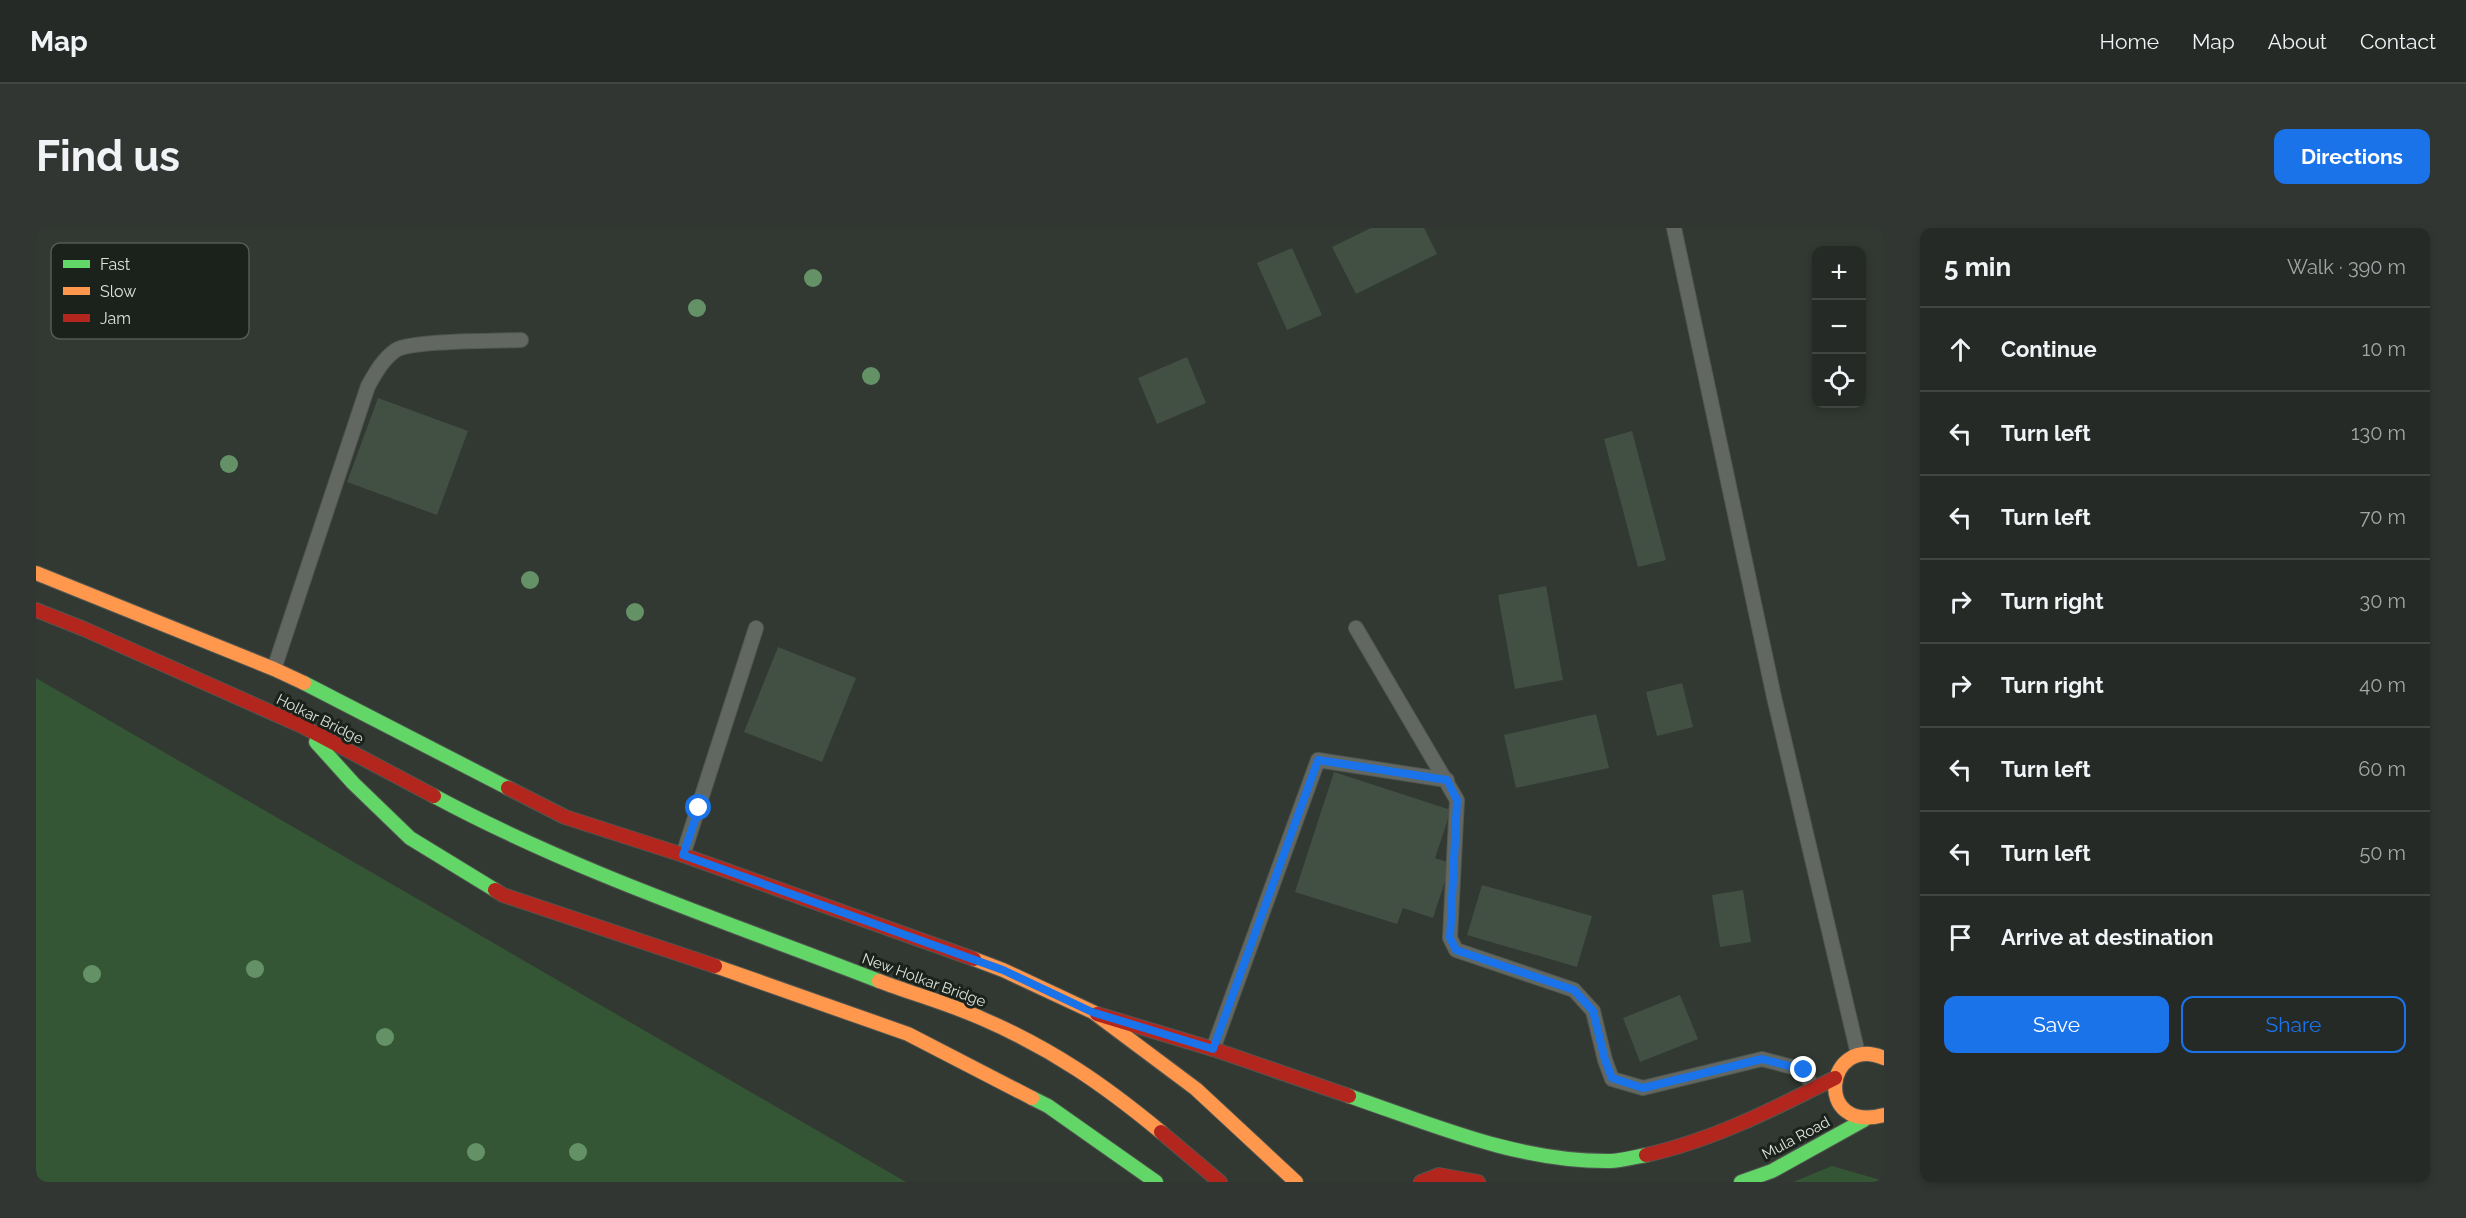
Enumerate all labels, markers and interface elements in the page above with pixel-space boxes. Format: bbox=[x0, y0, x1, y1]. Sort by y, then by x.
text: Map bbox=[30, 25, 88, 58]
text: Home bbox=[2100, 29, 2159, 54]
text: Map bbox=[2192, 29, 2235, 54]
text: About bbox=[2268, 29, 2327, 54]
text: Contact bbox=[2360, 29, 2436, 54]
button: Directions bbox=[2274, 129, 2430, 184]
text: Find us bbox=[36, 132, 180, 181]
legend bbox=[51, 243, 249, 339]
map controls bbox=[1812, 246, 1866, 408]
button: + bbox=[1812, 246, 1866, 300]
text: 5 min bbox=[1944, 252, 2011, 282]
text: Fast bbox=[100, 255, 131, 274]
text: Walk · 390 m bbox=[2287, 255, 2406, 279]
text: Slow bbox=[100, 282, 136, 301]
button: − bbox=[1812, 300, 1866, 354]
text: Jam bbox=[100, 309, 131, 328]
icon: ahead bbox=[1944, 333, 1977, 366]
text: Continue bbox=[2001, 336, 2097, 362]
text: 10 m bbox=[2362, 337, 2406, 361]
button: locate bbox=[1812, 354, 1866, 408]
icon: left bbox=[1944, 417, 1977, 450]
text: Turn left bbox=[2001, 420, 2091, 446]
text: 130 m bbox=[2351, 421, 2406, 445]
icon: left bbox=[1944, 501, 1977, 534]
text: Turn left bbox=[2001, 504, 2091, 530]
text: 70 m bbox=[2360, 505, 2406, 529]
icon: right bbox=[1944, 585, 1977, 618]
text: Turn right bbox=[2001, 588, 2104, 614]
text: 30 m bbox=[2360, 589, 2406, 613]
icon: right bbox=[1944, 669, 1977, 702]
text: Turn right bbox=[2001, 672, 2104, 698]
text: 40 m bbox=[2359, 673, 2406, 697]
street label: Holkar Bridge bbox=[273, 690, 367, 748]
icon: left bbox=[1944, 753, 1977, 786]
text: Turn left bbox=[2001, 756, 2091, 782]
text: 60 m bbox=[2358, 757, 2406, 781]
route start bbox=[685, 794, 711, 820]
icon: left bbox=[1944, 837, 1977, 870]
text: Turn left bbox=[2001, 840, 2091, 866]
text: 50 m bbox=[2359, 841, 2406, 865]
icon: arrive bbox=[1944, 921, 1977, 954]
text: Arrive at destination bbox=[2001, 924, 2214, 950]
street label: New Holkar Bridge bbox=[860, 949, 989, 1011]
button: Save bbox=[1944, 996, 2169, 1053]
button: Share bbox=[2181, 996, 2406, 1053]
route end bbox=[1790, 1056, 1816, 1082]
street label: Mula Road bbox=[1759, 1113, 1833, 1163]

